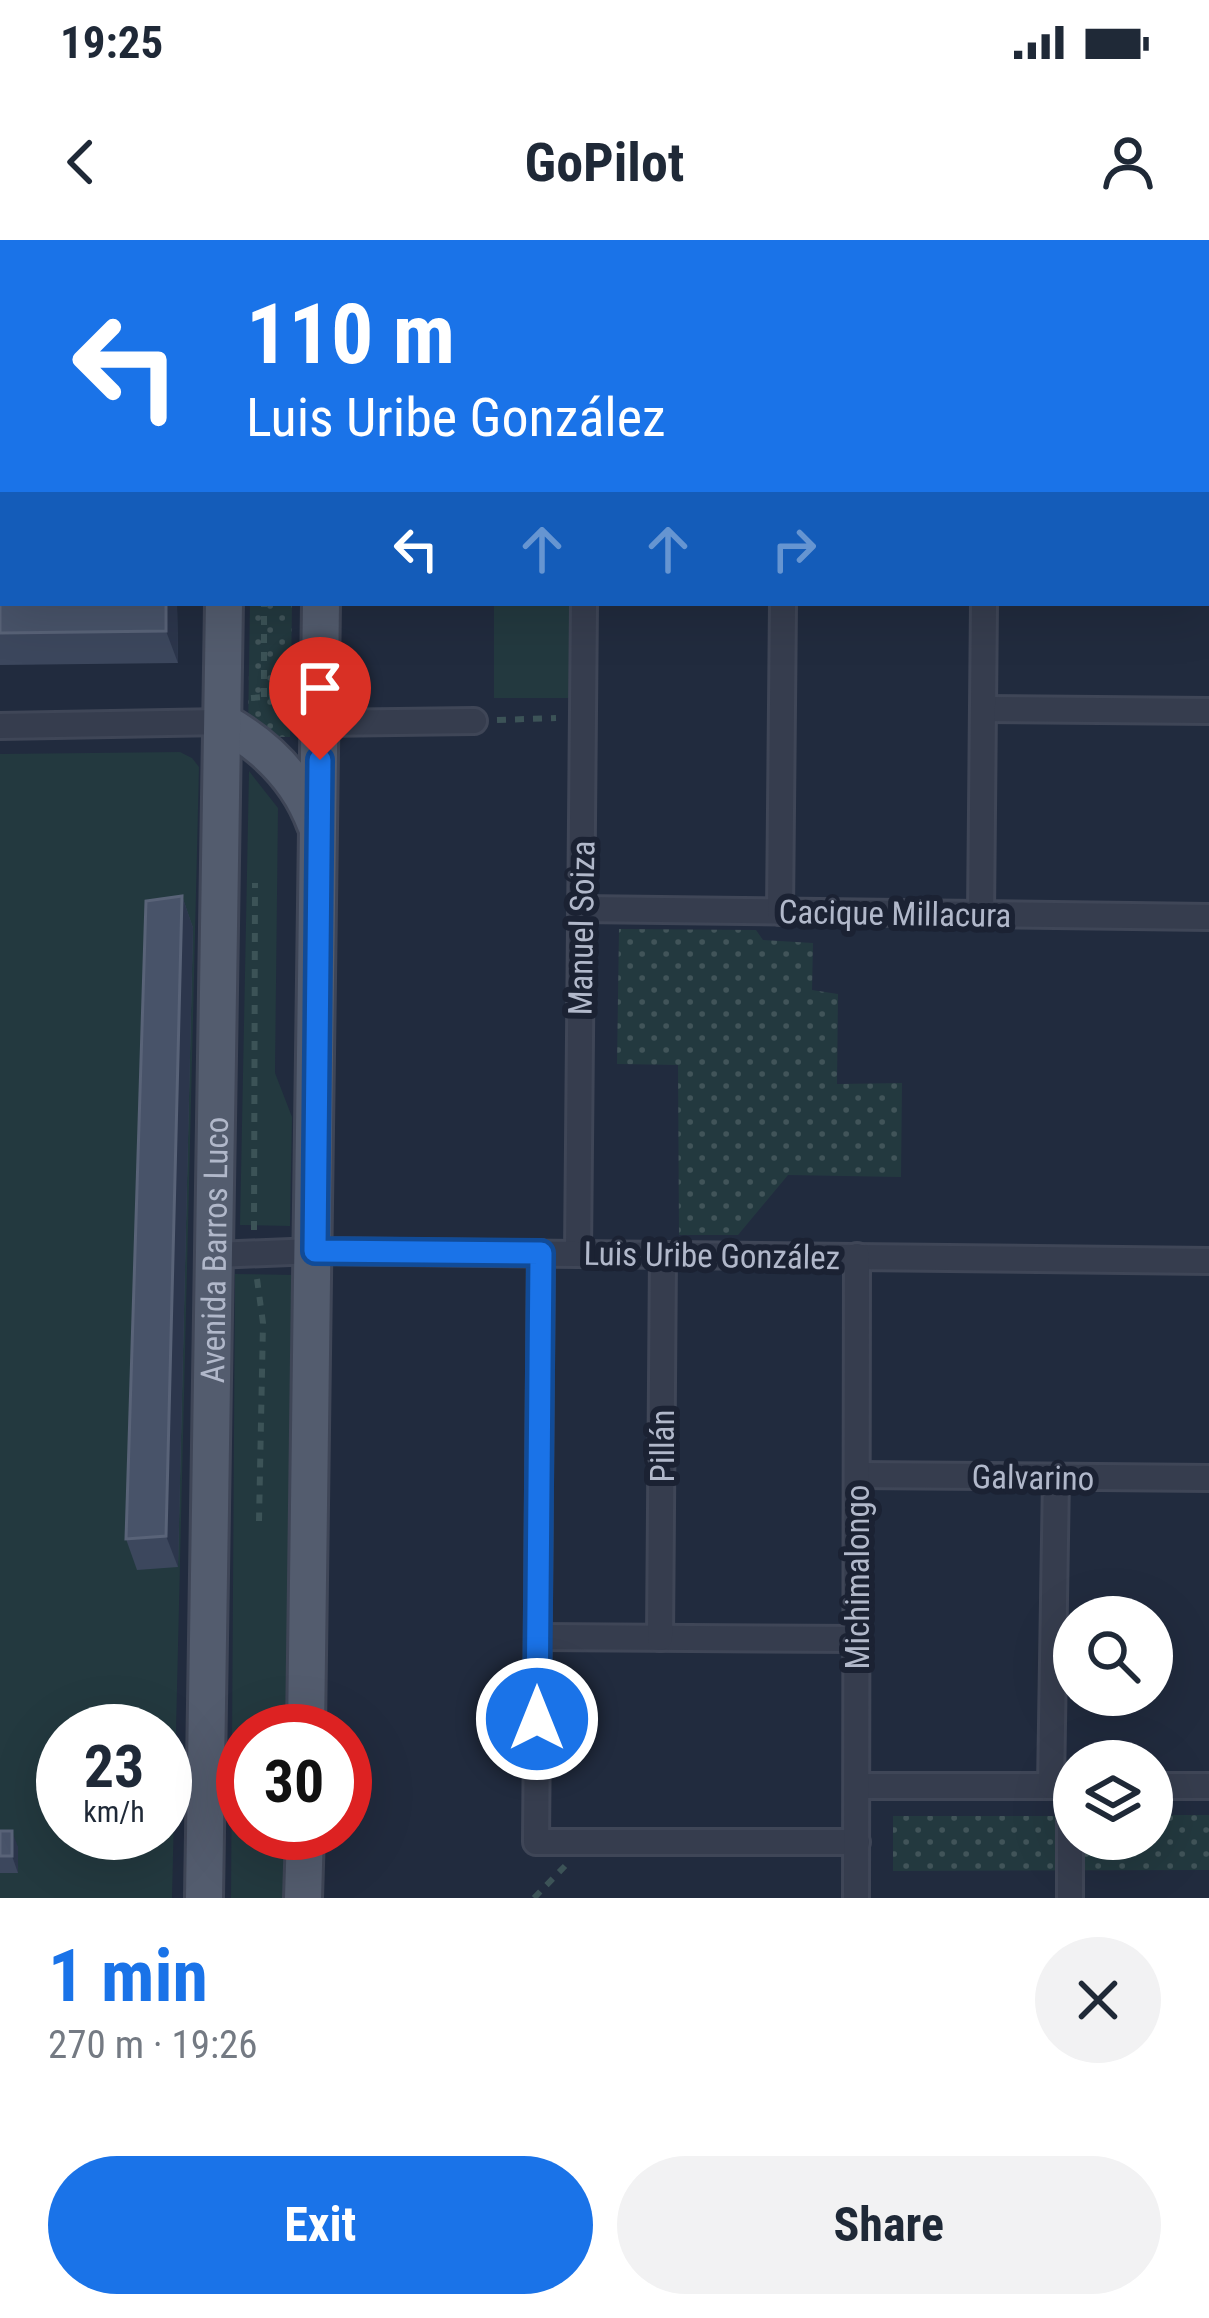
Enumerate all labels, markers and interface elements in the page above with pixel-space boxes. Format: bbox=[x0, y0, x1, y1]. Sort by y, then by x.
text: 19:25 bbox=[60, 16, 163, 69]
icon: back bbox=[48, 129, 114, 195]
icon: person bbox=[1095, 129, 1161, 195]
text: GoPilot bbox=[525, 131, 684, 194]
text: 110 m bbox=[246, 285, 455, 384]
icon: left bbox=[48, 288, 204, 444]
text: Luis Uribe González bbox=[246, 386, 666, 449]
icon: left bbox=[383, 516, 449, 582]
icon: ahead bbox=[509, 516, 575, 582]
icon: ahead bbox=[635, 516, 701, 582]
icon: right bbox=[761, 516, 827, 582]
pin bbox=[269, 637, 371, 760]
icon: arrive bbox=[287, 655, 353, 721]
street label: Manuel Soiza bbox=[560, 840, 603, 1016]
street label: Cacique Millacura bbox=[778, 892, 1012, 935]
street label: Avenida Barros Luco bbox=[193, 1117, 236, 1384]
street label: Luis Uribe González bbox=[583, 1234, 841, 1277]
street label: Pillán bbox=[643, 1410, 682, 1482]
street label: Galvarino bbox=[971, 1457, 1095, 1498]
street label: Michimalongo bbox=[838, 1485, 877, 1669]
map controls bbox=[1053, 1596, 1173, 1860]
button: search bbox=[1053, 1596, 1173, 1716]
position arrow bbox=[474, 1656, 600, 1782]
speed limit sign: 30 bbox=[216, 1704, 372, 1860]
text: 23 bbox=[84, 1731, 144, 1802]
button: layers bbox=[1053, 1740, 1173, 1860]
text: km/h bbox=[83, 1794, 145, 1829]
text: 1 min bbox=[48, 1934, 208, 2019]
button: close bbox=[1035, 1937, 1161, 2063]
text: 270 m · 19:26 bbox=[48, 2022, 258, 2068]
button: Exit bbox=[48, 2156, 593, 2294]
button: Share bbox=[617, 2156, 1161, 2294]

